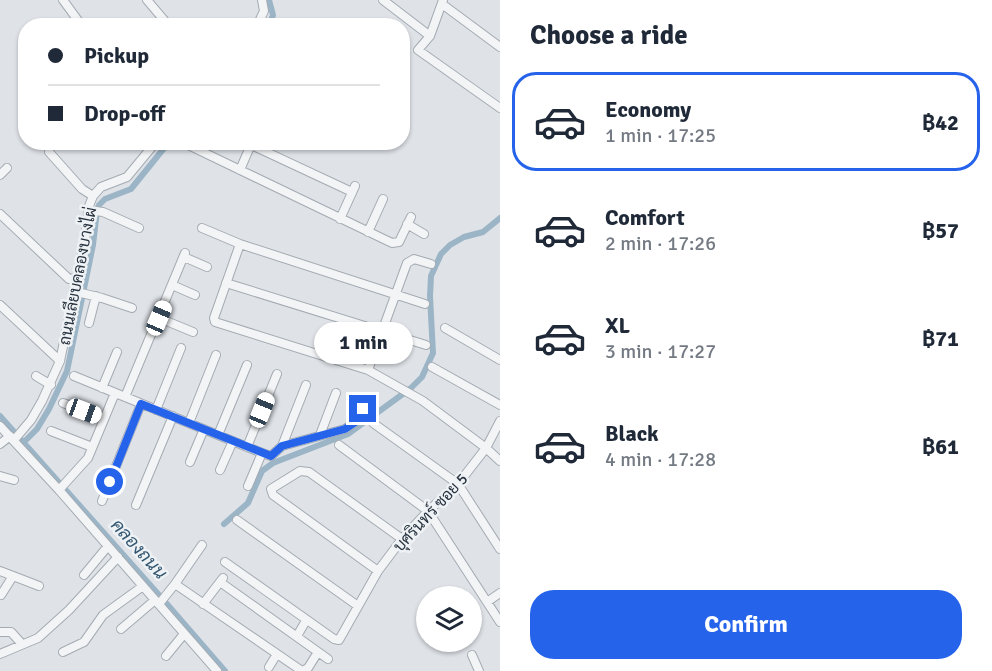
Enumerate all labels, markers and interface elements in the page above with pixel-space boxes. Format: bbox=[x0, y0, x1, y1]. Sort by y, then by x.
text: Choose a ride bbox=[530, 19, 688, 52]
text: Pickup bbox=[84, 42, 149, 69]
icon: car bbox=[533, 95, 587, 149]
text: Economy bbox=[605, 96, 691, 123]
text: Drop-off bbox=[84, 100, 165, 127]
text: ฿42 bbox=[922, 109, 959, 136]
text: 1 min · 17:25 bbox=[605, 123, 716, 148]
icon: car bbox=[533, 203, 587, 257]
text: Comfort bbox=[605, 204, 685, 231]
street label: ถนนเลียบคลองบางไผ่ bbox=[53, 205, 101, 347]
text: ฿57 bbox=[922, 217, 959, 244]
text: 2 min · 17:26 bbox=[605, 231, 716, 256]
car bbox=[144, 298, 174, 338]
icon: car bbox=[533, 311, 587, 365]
text: XL bbox=[605, 312, 630, 339]
callout: 1 min bbox=[314, 322, 412, 364]
text: ฿71 bbox=[922, 325, 959, 352]
text: 1 min bbox=[339, 330, 388, 355]
text: 3 min · 17:27 bbox=[605, 339, 716, 364]
car bbox=[247, 390, 277, 430]
route end bbox=[349, 395, 376, 422]
car bbox=[64, 396, 104, 426]
icon: car bbox=[533, 419, 587, 473]
text: Black bbox=[605, 420, 659, 447]
text: ฿61 bbox=[922, 433, 959, 460]
text: 4 min · 17:28 bbox=[605, 447, 716, 472]
street label: บุศรินทร์ ซอย 5 bbox=[387, 467, 473, 557]
route start bbox=[96, 468, 123, 495]
water label: คลองถนน bbox=[106, 514, 172, 584]
map controls bbox=[416, 586, 482, 652]
button: layers bbox=[416, 586, 482, 652]
button: Confirm bbox=[530, 590, 962, 659]

